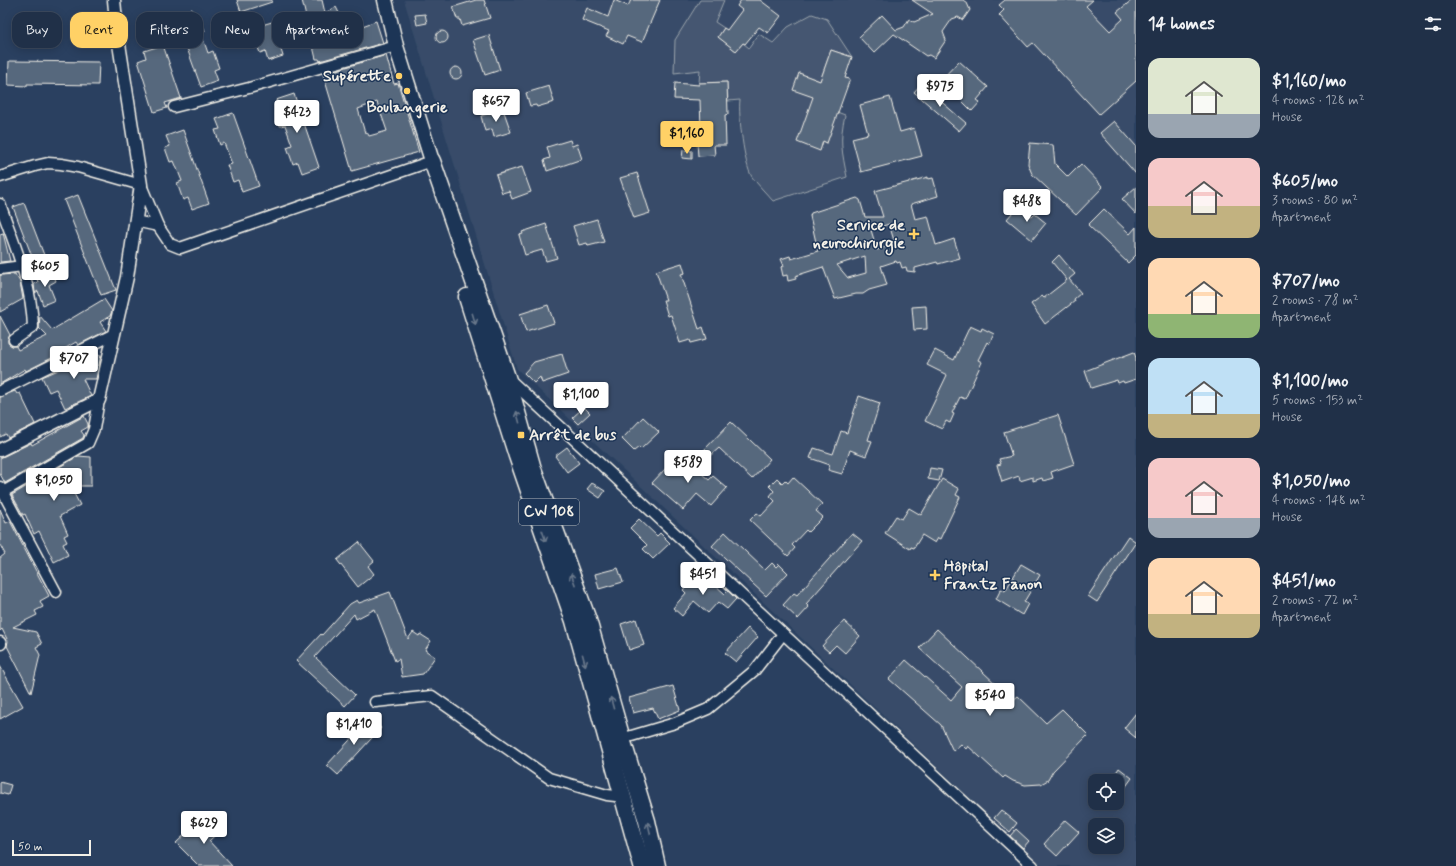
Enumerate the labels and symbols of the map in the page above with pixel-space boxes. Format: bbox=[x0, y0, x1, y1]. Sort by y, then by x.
place label: Supérette bbox=[323, 66, 391, 87]
marker: Supérette bbox=[394, 71, 404, 81]
pin: $975 bbox=[916, 74, 964, 108]
marker: Boulangerie bbox=[402, 86, 412, 96]
pin: $657 bbox=[472, 89, 520, 123]
place label: Boulangerie bbox=[366, 97, 448, 119]
pin: $423 bbox=[273, 100, 321, 134]
pin: $1,160 bbox=[654, 121, 720, 155]
pin: $488 bbox=[1003, 189, 1051, 223]
place label: Service de neurochirurgie bbox=[813, 215, 905, 256]
marker: Service de neurochirurgie bbox=[908, 228, 920, 240]
pin: $605 bbox=[21, 254, 69, 288]
one-way arrow bbox=[471, 313, 479, 325]
pin: $707 bbox=[50, 346, 98, 380]
pin: $1,100 bbox=[548, 382, 614, 416]
one-way arrow bbox=[514, 410, 521, 423]
place label: Arrêt de bus bbox=[529, 425, 617, 446]
marker: Arrêt de bus bbox=[516, 430, 526, 440]
pin: $589 bbox=[664, 450, 712, 484]
pin: $1,050 bbox=[21, 468, 87, 502]
road number: CW 108 bbox=[519, 499, 579, 525]
one-way arrow bbox=[541, 530, 549, 542]
place label: Hôpital Frantz Fanon bbox=[944, 556, 1042, 595]
pin: $451 bbox=[679, 562, 727, 596]
marker: Hôpital Frantz Fanon bbox=[929, 569, 941, 581]
one-way arrow bbox=[569, 574, 577, 586]
one-way arrow bbox=[581, 653, 588, 666]
pin: $540 bbox=[966, 683, 1014, 717]
one-way arrow bbox=[608, 697, 615, 710]
pin: $1,410 bbox=[321, 712, 387, 746]
pin: $629 bbox=[180, 811, 228, 845]
one-way arrow bbox=[644, 822, 652, 835]
scale bar bbox=[12, 838, 91, 857]

